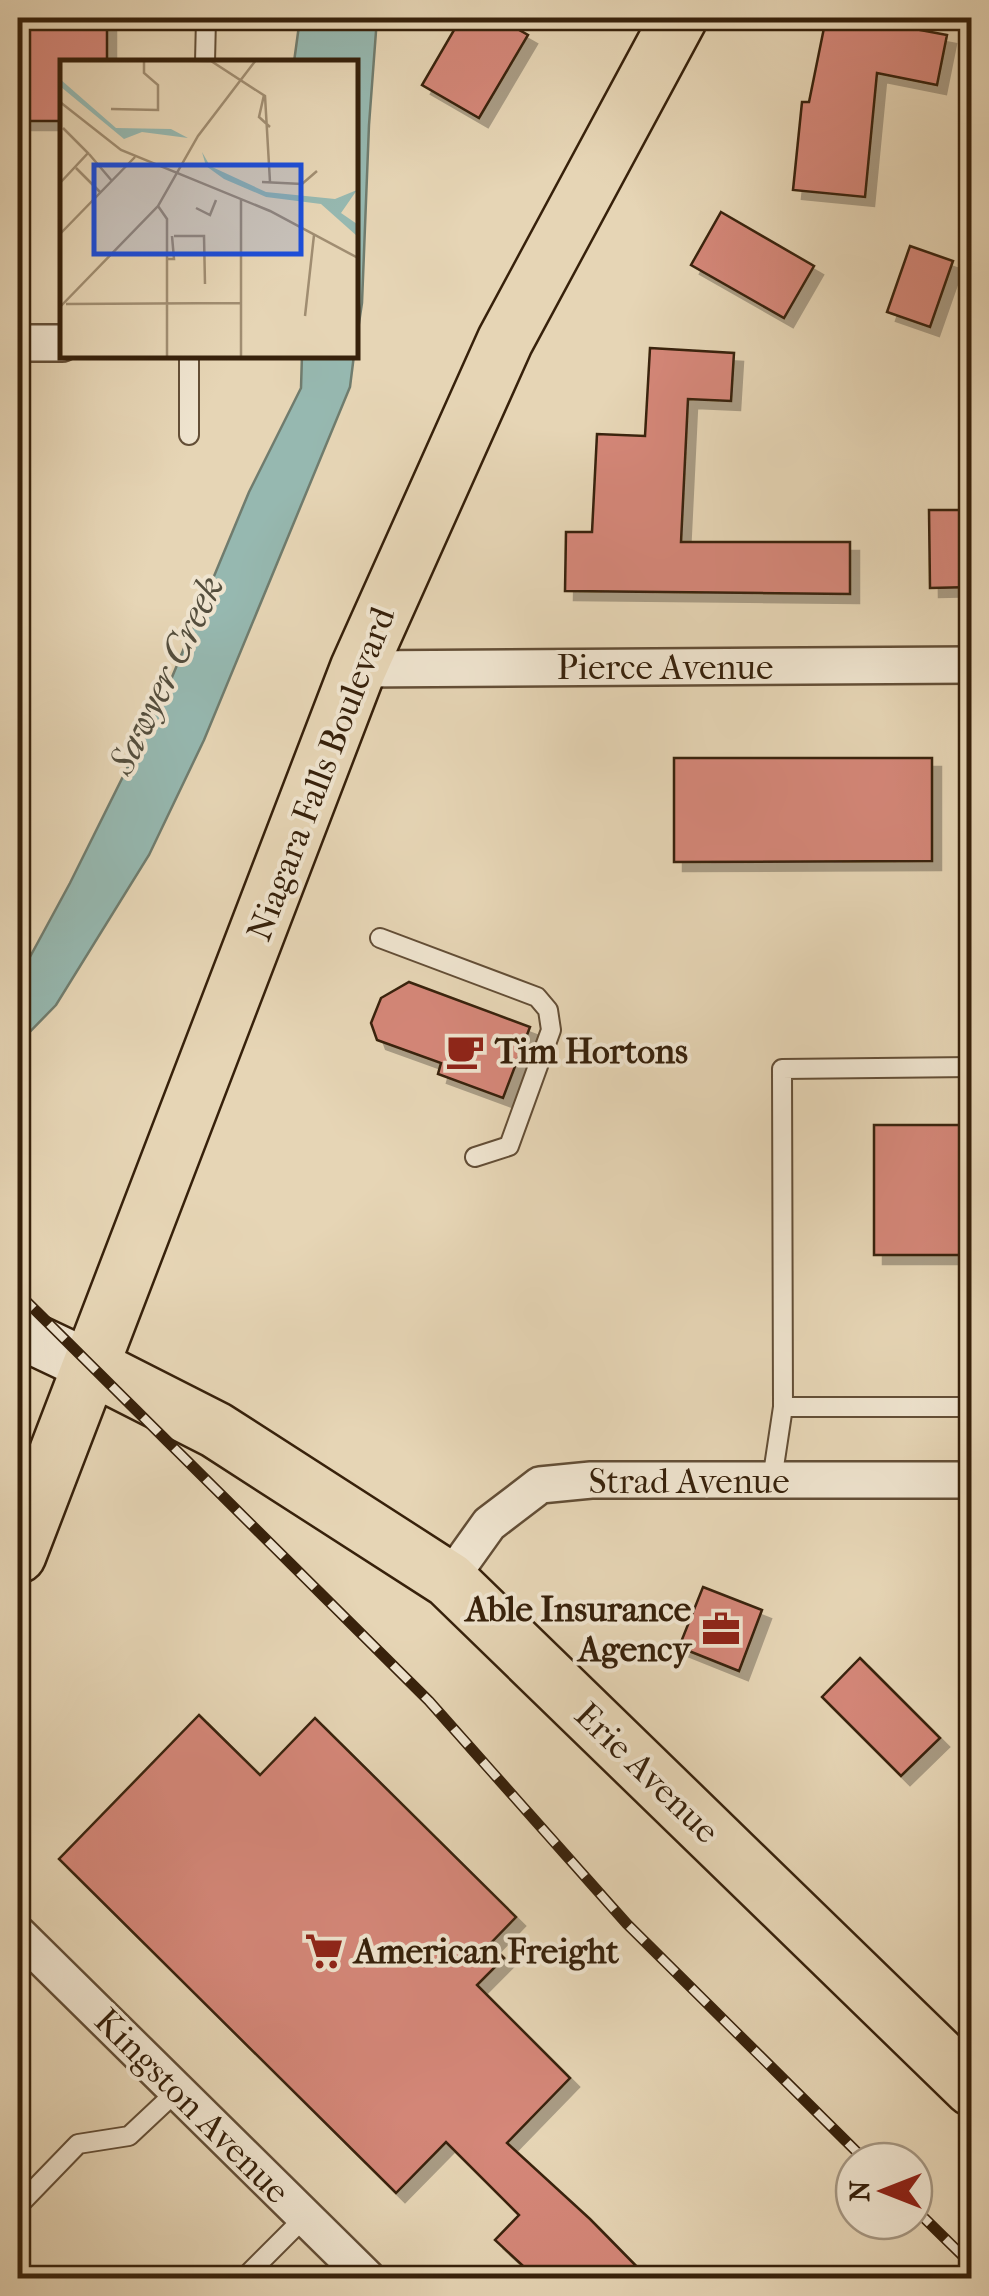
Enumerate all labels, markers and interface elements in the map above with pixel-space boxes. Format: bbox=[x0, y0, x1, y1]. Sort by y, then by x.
inset map bbox=[60, 60, 358, 358]
water label: Sawyer Creek bbox=[98, 568, 233, 783]
street label: Niagara Falls Boulevard bbox=[238, 601, 404, 947]
street label: Pierce Avenue bbox=[557, 647, 773, 688]
cafe icon: Tim Hortons bbox=[444, 1030, 486, 1072]
place label: Tim Hortons bbox=[494, 1031, 688, 1072]
street label: Strad Avenue bbox=[588, 1461, 790, 1502]
place label: Able Insurance Agency bbox=[463, 1589, 693, 1670]
office icon: Able Insurance Agency bbox=[700, 1608, 742, 1650]
street label: Erie Avenue bbox=[567, 1694, 727, 1852]
supermarket icon: American Freight bbox=[303, 1930, 345, 1972]
place label: American Freight bbox=[352, 1931, 619, 1972]
street label: Kingston Avenue bbox=[86, 2000, 298, 2212]
north arrow bbox=[834, 2141, 934, 2241]
text: N bbox=[843, 2180, 876, 2202]

